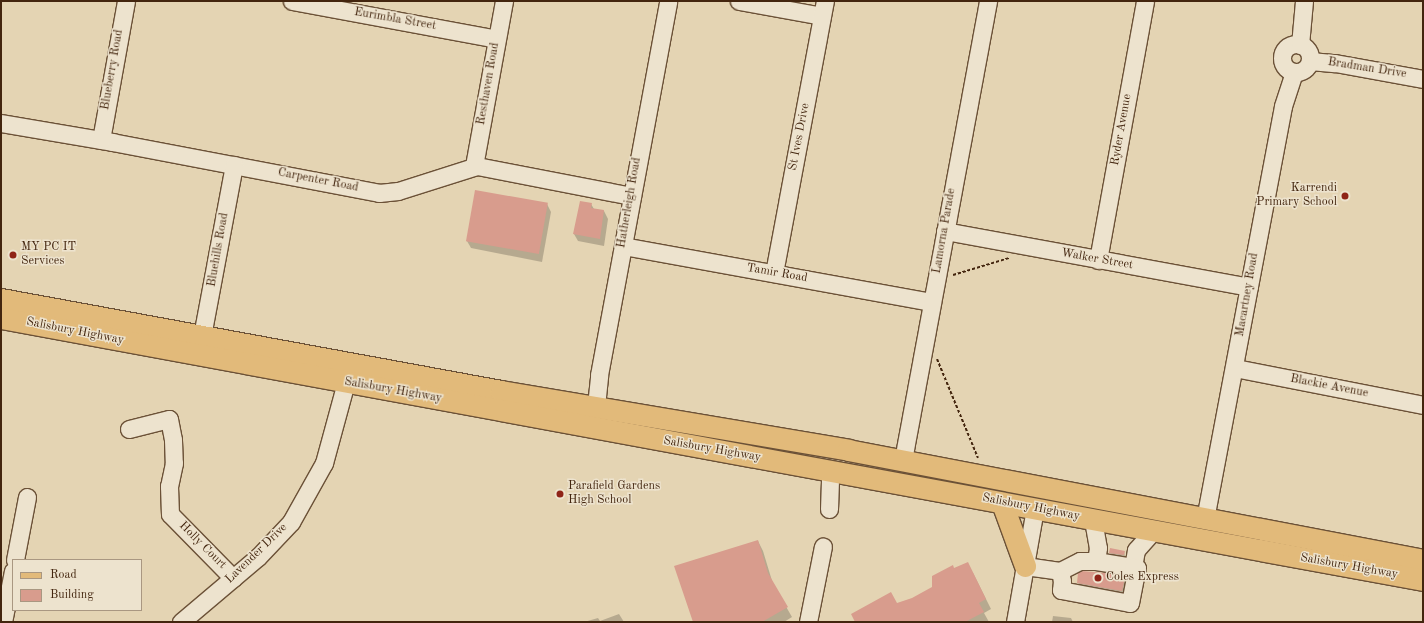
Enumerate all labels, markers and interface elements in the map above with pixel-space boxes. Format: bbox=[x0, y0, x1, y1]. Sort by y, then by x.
street label: Eurimbla Street bbox=[353, 6, 437, 34]
street label: Blueberry Road bbox=[99, 29, 127, 111]
street label: Resthaven Road bbox=[475, 42, 503, 126]
street label: Bradman Drive bbox=[1327, 56, 1407, 82]
street label: Ryder Avenue bbox=[1109, 93, 1135, 167]
street label: St Ives Drive bbox=[786, 102, 814, 172]
street label: Hatherleigh Road bbox=[615, 157, 645, 249]
street label: Carpenter Road bbox=[276, 166, 360, 196]
place label: Karrendi Primary School bbox=[1256, 182, 1337, 210]
street label: Lamorna Parade bbox=[930, 187, 960, 275]
marker: Karrendi Primary School bbox=[1340, 191, 1350, 201]
street label: Bluehills Road bbox=[205, 212, 233, 288]
place label: MY PC IT Services bbox=[21, 241, 76, 269]
street label: Walker Street bbox=[1060, 247, 1134, 273]
marker: MY PC IT Services bbox=[8, 250, 18, 260]
street label: Macartney Road bbox=[1234, 252, 1262, 338]
street label: Tamir Road bbox=[745, 262, 809, 286]
street label: Salisbury Highway bbox=[25, 315, 125, 349]
street label: Blackie Avenue bbox=[1289, 372, 1369, 402]
street label: Salisbury Highway bbox=[343, 375, 443, 407]
street label: Salisbury Highway bbox=[662, 434, 762, 466]
place label: Parafield Gardens High School bbox=[568, 480, 660, 508]
marker: Parafield Gardens High School bbox=[555, 489, 565, 499]
street label: Salisbury Highway bbox=[981, 491, 1081, 525]
street label: Holly Court bbox=[175, 519, 229, 573]
street label: Lavender Drive bbox=[223, 521, 291, 587]
street label: Salisbury Highway bbox=[1299, 551, 1399, 583]
legend bbox=[12, 559, 142, 611]
text: Road bbox=[50, 569, 77, 581]
place label: Coles Express bbox=[1106, 571, 1179, 585]
marker: Coles Express bbox=[1093, 573, 1103, 583]
text: Building bbox=[50, 589, 94, 601]

